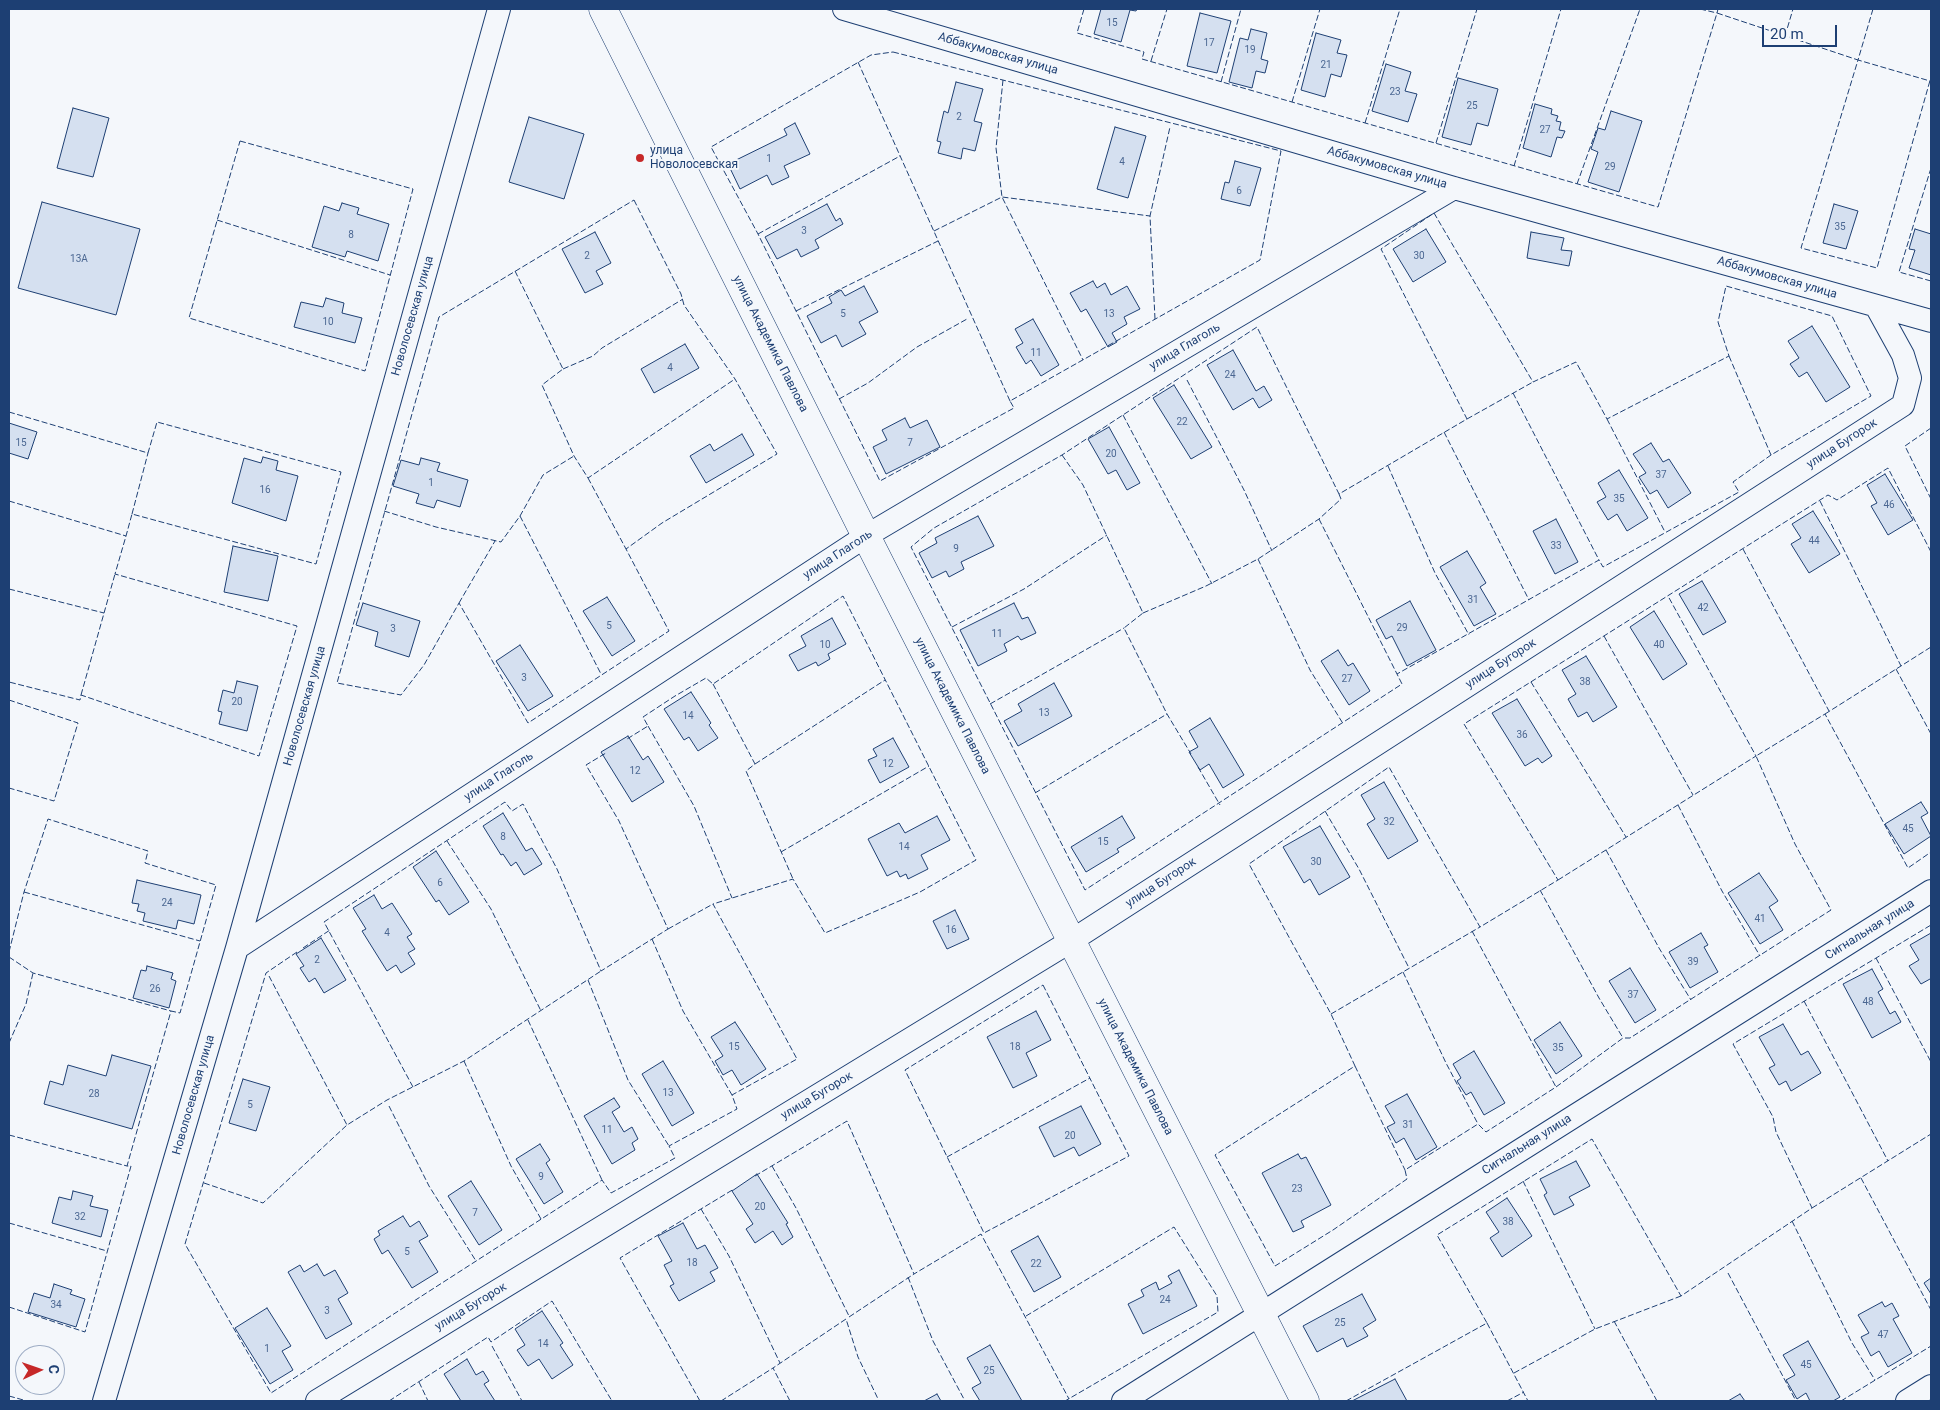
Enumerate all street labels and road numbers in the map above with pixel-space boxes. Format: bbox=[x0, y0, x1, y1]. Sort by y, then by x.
street label: Аббакумовская улица bbox=[936, 30, 1060, 78]
street label: Аббакумовская улица bbox=[1325, 144, 1449, 192]
street label: Новолосевская улица bbox=[389, 254, 437, 378]
street label: Аббакумовская улица bbox=[1715, 254, 1839, 302]
street label: улица Академика Павлова bbox=[729, 273, 811, 415]
street label: улица Глаголь bbox=[1147, 320, 1223, 374]
street label: улица Бугорок bbox=[1804, 416, 1880, 472]
street label: улица Глаголь bbox=[801, 527, 875, 583]
street label: улица Академика Павлова bbox=[911, 635, 993, 777]
street label: улица Бугорок bbox=[1463, 636, 1539, 692]
street label: Новолосевская улица bbox=[281, 644, 329, 768]
street label: улица Глаголь bbox=[462, 749, 536, 805]
street label: улица Бугорок bbox=[1123, 855, 1199, 911]
street label: Сигнальная улица bbox=[1823, 897, 1917, 963]
street label: улица Академика Павлова bbox=[1094, 996, 1176, 1138]
street label: Новолосевская улица bbox=[170, 1033, 218, 1157]
street label: улица Бугорок bbox=[779, 1069, 855, 1123]
street label: Сигнальная улица bbox=[1480, 1112, 1574, 1178]
street label: улица Бугорок bbox=[433, 1280, 509, 1334]

